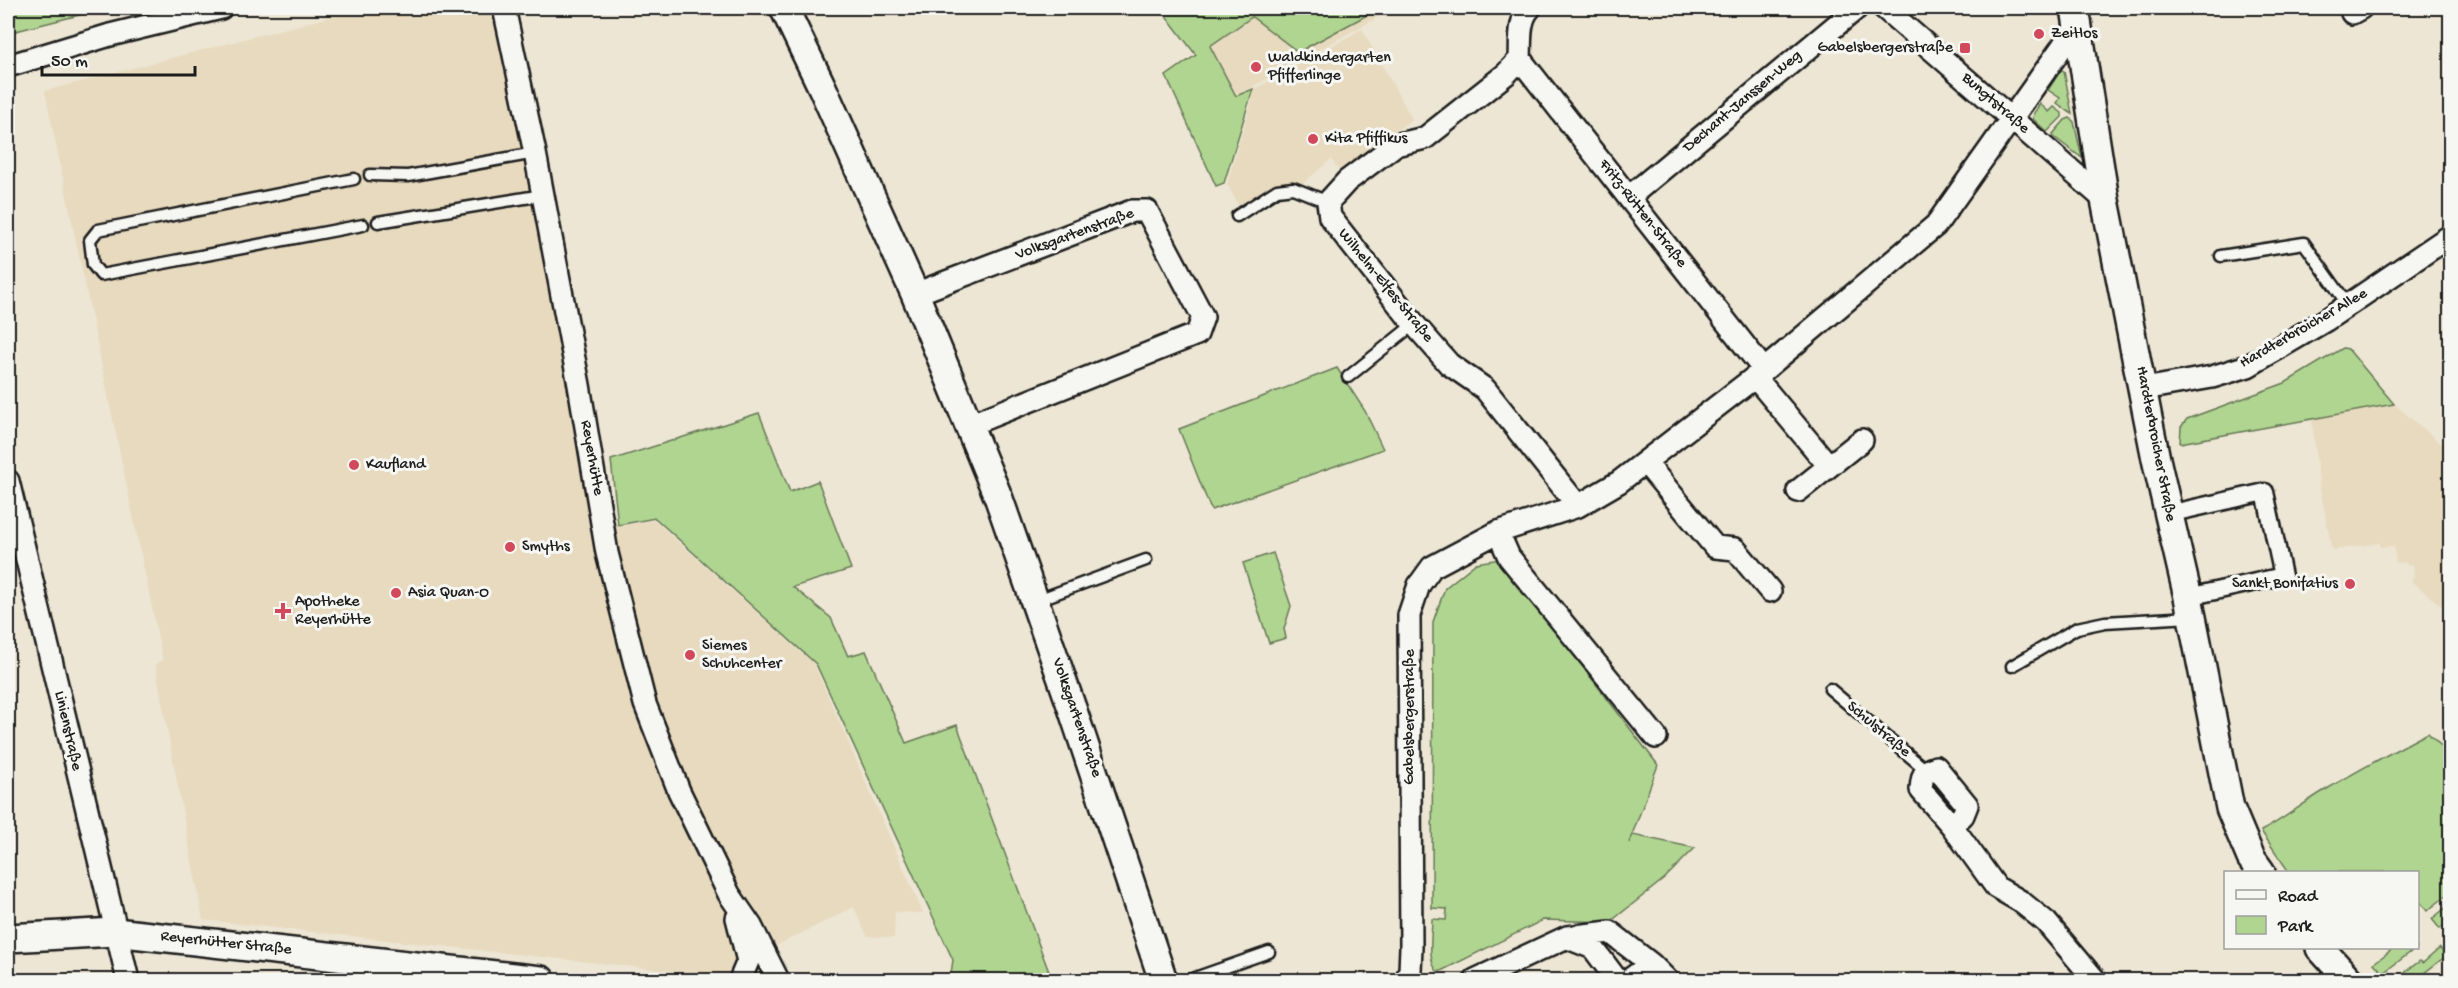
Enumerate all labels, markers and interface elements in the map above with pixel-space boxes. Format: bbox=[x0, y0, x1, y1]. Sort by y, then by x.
place label: Zeitlos bbox=[2051, 25, 2098, 44]
marker: Zeitlos bbox=[2032, 27, 2046, 41]
scale bar bbox=[42, 39, 195, 77]
place label: Gabelsbergerstraße bbox=[1818, 39, 1954, 58]
marker: Gabelsbergerstraße bbox=[1958, 41, 1972, 55]
street label: Dechant-Janssen-Weg bbox=[1679, 47, 1806, 158]
place label: Waldkindergarten Pfifferlinge bbox=[1267, 49, 1391, 86]
text: 50 m bbox=[51, 52, 88, 73]
marker: Waldkindergarten Pfifferlinge bbox=[1249, 60, 1263, 74]
street label: Bungtstraße bbox=[1956, 69, 2033, 139]
place label: Kita Pfiffikus bbox=[1325, 130, 1409, 149]
marker: Kita Pfiffikus bbox=[1306, 132, 1320, 146]
street label: Fritz-Rütten-Straße bbox=[1593, 155, 1691, 273]
street label: Volksgartenstraße bbox=[1012, 204, 1138, 266]
street label: Wilhelm-Elfes-Straße bbox=[1333, 225, 1437, 347]
street label: Hardterbroicher Allee bbox=[2237, 284, 2372, 373]
street label: Hardterbroicher Straße bbox=[2131, 365, 2180, 524]
street label: Reyerhütte bbox=[575, 419, 607, 498]
place label: Kaufland bbox=[366, 456, 427, 475]
marker: Kaufland bbox=[347, 458, 361, 472]
place label: Smyths bbox=[522, 538, 571, 557]
marker: Smyths bbox=[503, 540, 517, 554]
place label: Sankt Bonifatius bbox=[2232, 575, 2339, 594]
marker: Sankt Bonifatius bbox=[2343, 577, 2357, 591]
place label: Asia Quan-O bbox=[408, 584, 489, 603]
marker: Asia Quan-O bbox=[389, 586, 403, 600]
place label: Apotheke Reyerhütte bbox=[295, 593, 372, 630]
marker: Apotheke Reyerhütte bbox=[276, 604, 290, 618]
place label: Siemes Schuhcenter bbox=[702, 637, 783, 674]
marker: Siemes Schuhcenter bbox=[683, 648, 697, 662]
street label: Gabelsbergerstraße bbox=[1401, 649, 1420, 785]
street label: Volksgartenstraße bbox=[1046, 655, 1106, 781]
street label: Linienstraße bbox=[49, 689, 86, 773]
street label: Schulstraße bbox=[1842, 698, 1914, 763]
legend bbox=[2224, 871, 2419, 949]
text: Road bbox=[2278, 887, 2319, 908]
text: Park bbox=[2277, 917, 2314, 938]
street label: Reyerhütter Straße bbox=[159, 928, 293, 960]

